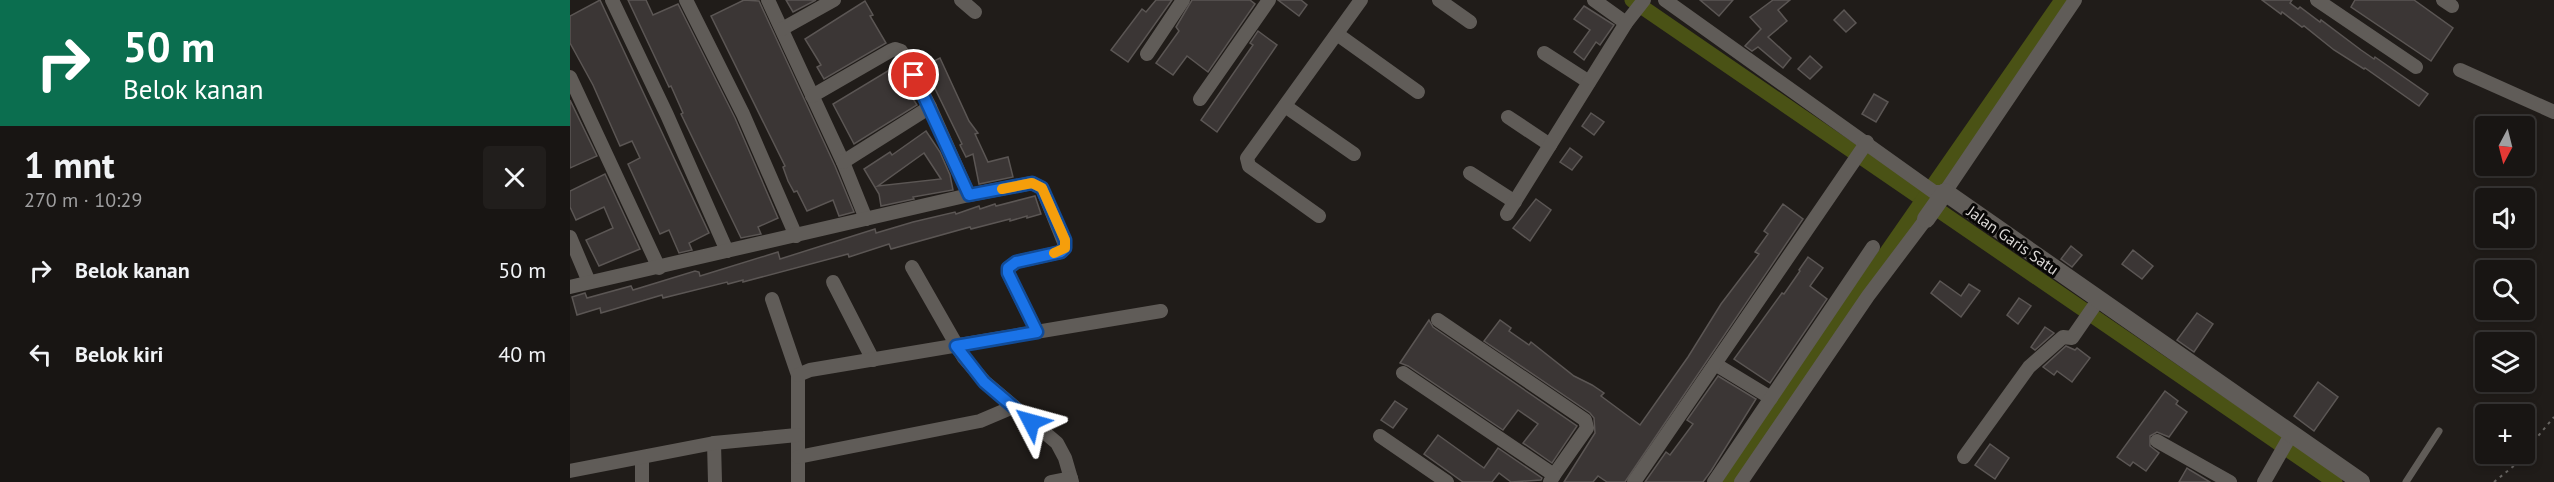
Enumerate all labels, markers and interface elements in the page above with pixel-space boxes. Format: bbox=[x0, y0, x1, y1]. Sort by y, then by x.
text: 50 m bbox=[123, 19, 215, 74]
icon: right bbox=[24, 24, 102, 102]
pin bbox=[888, 49, 939, 100]
icon: arrive bbox=[897, 58, 930, 91]
text: Belok kanan bbox=[123, 72, 263, 106]
north arrow bbox=[2475, 116, 2535, 176]
map controls bbox=[2475, 116, 2535, 464]
text: 1 mnt bbox=[24, 141, 115, 188]
button: close bbox=[483, 146, 546, 209]
text: 270 m · 10:29 bbox=[24, 187, 142, 213]
button: sound bbox=[2475, 188, 2535, 248]
street label: Jalan Garis Satu bbox=[1963, 200, 2063, 279]
icon: right bbox=[24, 254, 57, 287]
text: Belok kanan bbox=[75, 256, 190, 284]
text: 50 m bbox=[498, 256, 546, 284]
button: search bbox=[2475, 260, 2535, 320]
button: layers bbox=[2475, 332, 2535, 392]
icon: left bbox=[24, 338, 57, 371]
text: Belok kiri bbox=[75, 340, 164, 368]
text: 40 m bbox=[498, 340, 546, 368]
position arrow bbox=[999, 390, 1063, 454]
button: + bbox=[2475, 404, 2535, 464]

